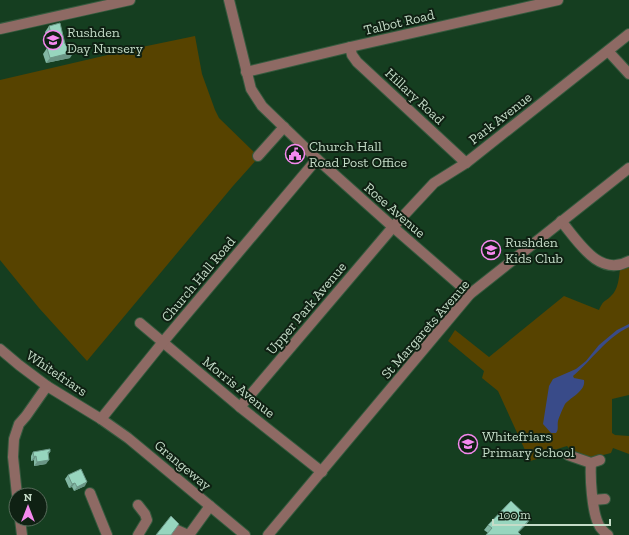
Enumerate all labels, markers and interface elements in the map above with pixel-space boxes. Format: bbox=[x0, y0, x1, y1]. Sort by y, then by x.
street label: Talbot Road bbox=[362, 6, 436, 39]
place label: Rushden Day Nursery bbox=[67, 24, 144, 57]
school or university icon: Rushden Day Nursery bbox=[42, 29, 64, 51]
street label: Hillary Road bbox=[382, 65, 448, 128]
street label: Park Avenue bbox=[466, 88, 535, 148]
place label: Church Hall Road Post Office bbox=[309, 138, 407, 171]
public building icon: Church Hall Road Post Office bbox=[284, 143, 306, 165]
street label: Rose Avenue bbox=[361, 179, 429, 242]
street label: Church Hall Road bbox=[158, 233, 239, 325]
place label: Rushden Kids Club bbox=[505, 234, 563, 267]
school or university icon: Rushden Kids Club bbox=[480, 239, 502, 261]
street label: Upper Park Avenue bbox=[263, 258, 350, 358]
street label: St Margarets Avenue bbox=[378, 276, 473, 382]
street label: Whitefriars bbox=[23, 347, 90, 400]
street label: Morris Avenue bbox=[199, 353, 279, 422]
place label: Whitefriars Primary School bbox=[482, 428, 575, 461]
school or university icon: Whitefriars Primary School bbox=[457, 433, 479, 455]
street label: Grangeway bbox=[151, 437, 215, 495]
north arrow bbox=[8, 487, 48, 527]
text: N bbox=[24, 491, 33, 504]
scale bar bbox=[493, 501, 610, 527]
text: 100 m bbox=[499, 508, 531, 522]

